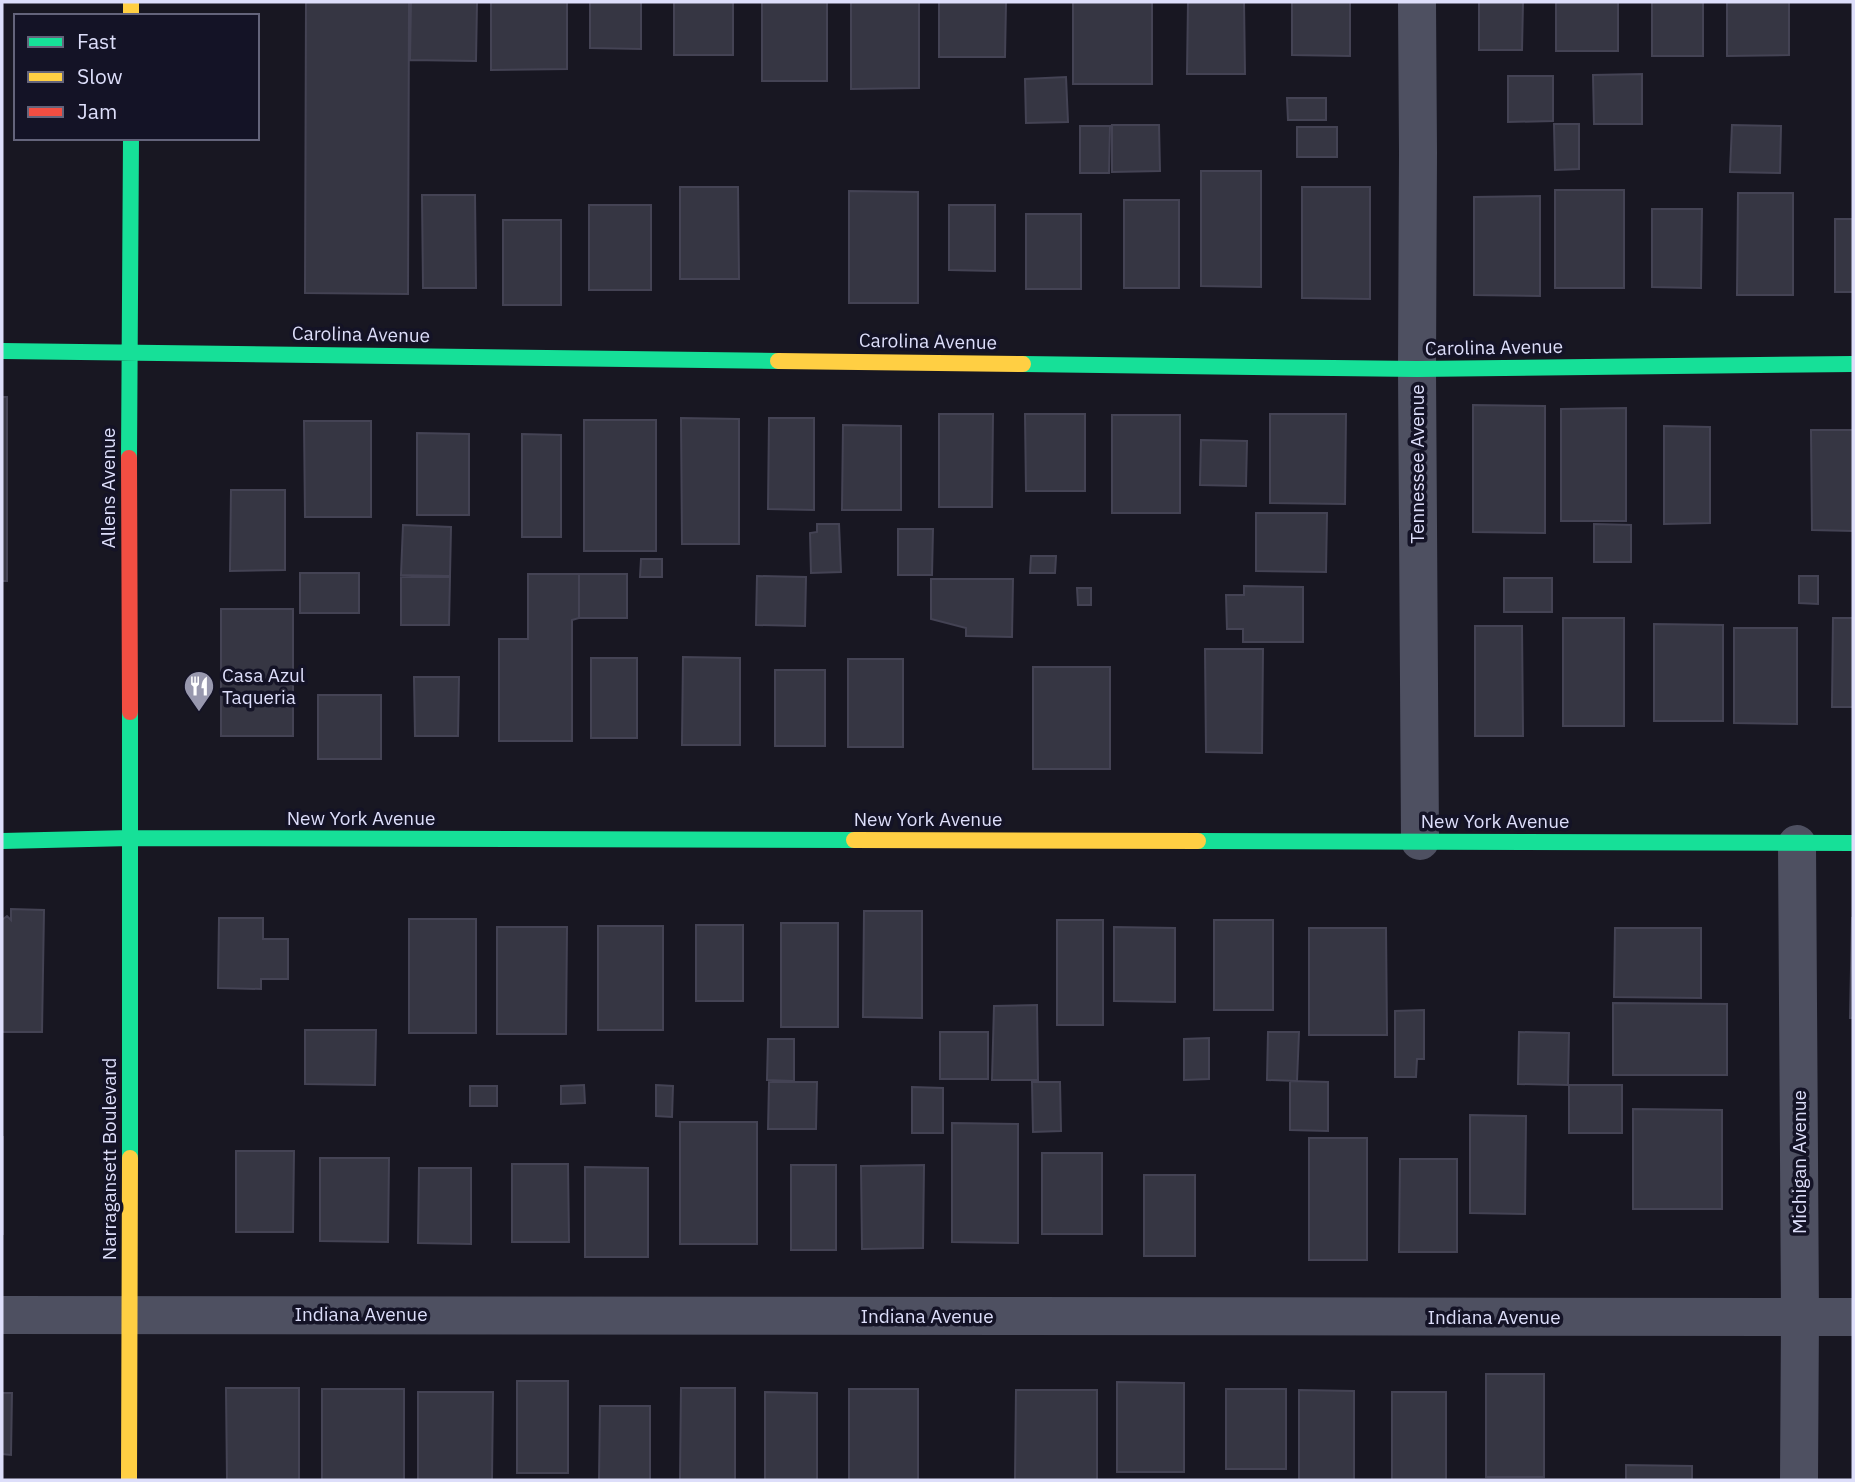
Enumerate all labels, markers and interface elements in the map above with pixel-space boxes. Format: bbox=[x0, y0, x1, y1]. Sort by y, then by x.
legend bbox=[14, 14, 259, 140]
text: Fast bbox=[77, 27, 117, 55]
text: Slow bbox=[77, 62, 123, 90]
text: Jam bbox=[77, 97, 117, 125]
street label: Carolina Avenue bbox=[292, 321, 430, 347]
street label: Carolina Avenue bbox=[859, 328, 997, 354]
street label: Carolina Avenue bbox=[1425, 334, 1563, 360]
street label: Tennessee Avenue bbox=[1405, 384, 1429, 544]
street label: Allens Avenue bbox=[96, 428, 120, 548]
place label: Casa Azul Taqueria bbox=[222, 663, 305, 709]
restaurant icon: Casa Azul Taqueria bbox=[182, 669, 216, 713]
street label: New York Avenue bbox=[287, 806, 435, 830]
street label: New York Avenue bbox=[854, 807, 1002, 831]
street label: New York Avenue bbox=[1421, 809, 1569, 833]
street label: Narragansett Boulevard bbox=[97, 1058, 121, 1260]
street label: Michigan Avenue bbox=[1787, 1090, 1811, 1234]
street label: Indiana Avenue bbox=[294, 1302, 428, 1326]
street label: Indiana Avenue bbox=[860, 1304, 994, 1328]
street label: Indiana Avenue bbox=[1427, 1305, 1561, 1329]

